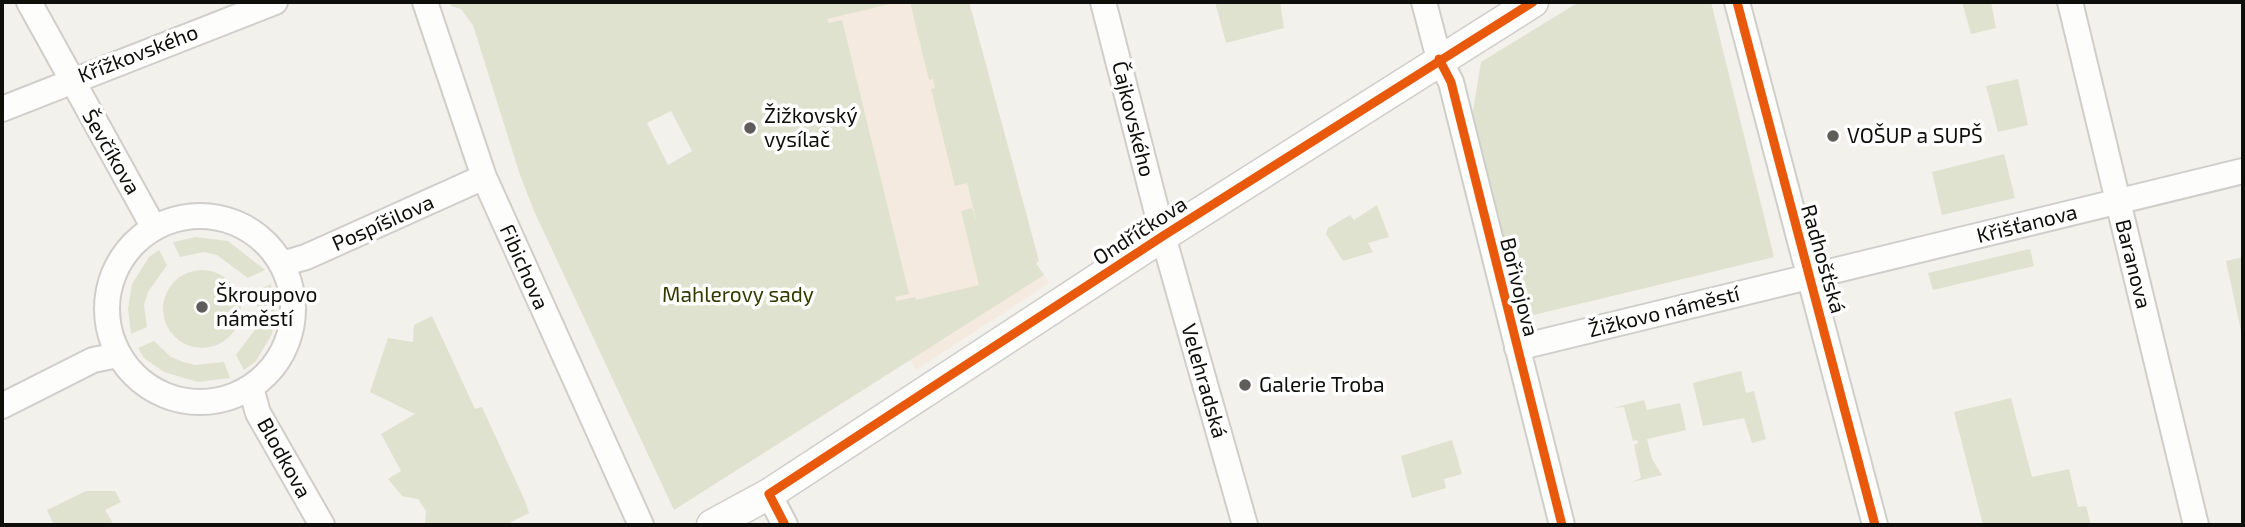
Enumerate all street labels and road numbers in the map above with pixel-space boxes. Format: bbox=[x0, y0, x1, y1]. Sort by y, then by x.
street label: Křížkovského bbox=[74, 20, 202, 88]
street label: Čajkovského bbox=[1106, 58, 1160, 180]
street label: Ševčíkova bbox=[77, 105, 145, 199]
street label: Pospíšilova bbox=[328, 189, 438, 257]
street label: Ondříčkova bbox=[1088, 191, 1192, 271]
street label: Křišťanova bbox=[1974, 199, 2080, 249]
street label: Radhošťská bbox=[1795, 202, 1851, 316]
street label: Baranova bbox=[2110, 217, 2156, 311]
street label: Fibichova bbox=[494, 221, 554, 313]
street label: Bořivojova bbox=[1495, 235, 1543, 339]
street label: Žižkovo náměstí bbox=[1586, 281, 1742, 343]
street label: Velehradská bbox=[1176, 321, 1232, 441]
street label: Blodkova bbox=[252, 413, 316, 503]

